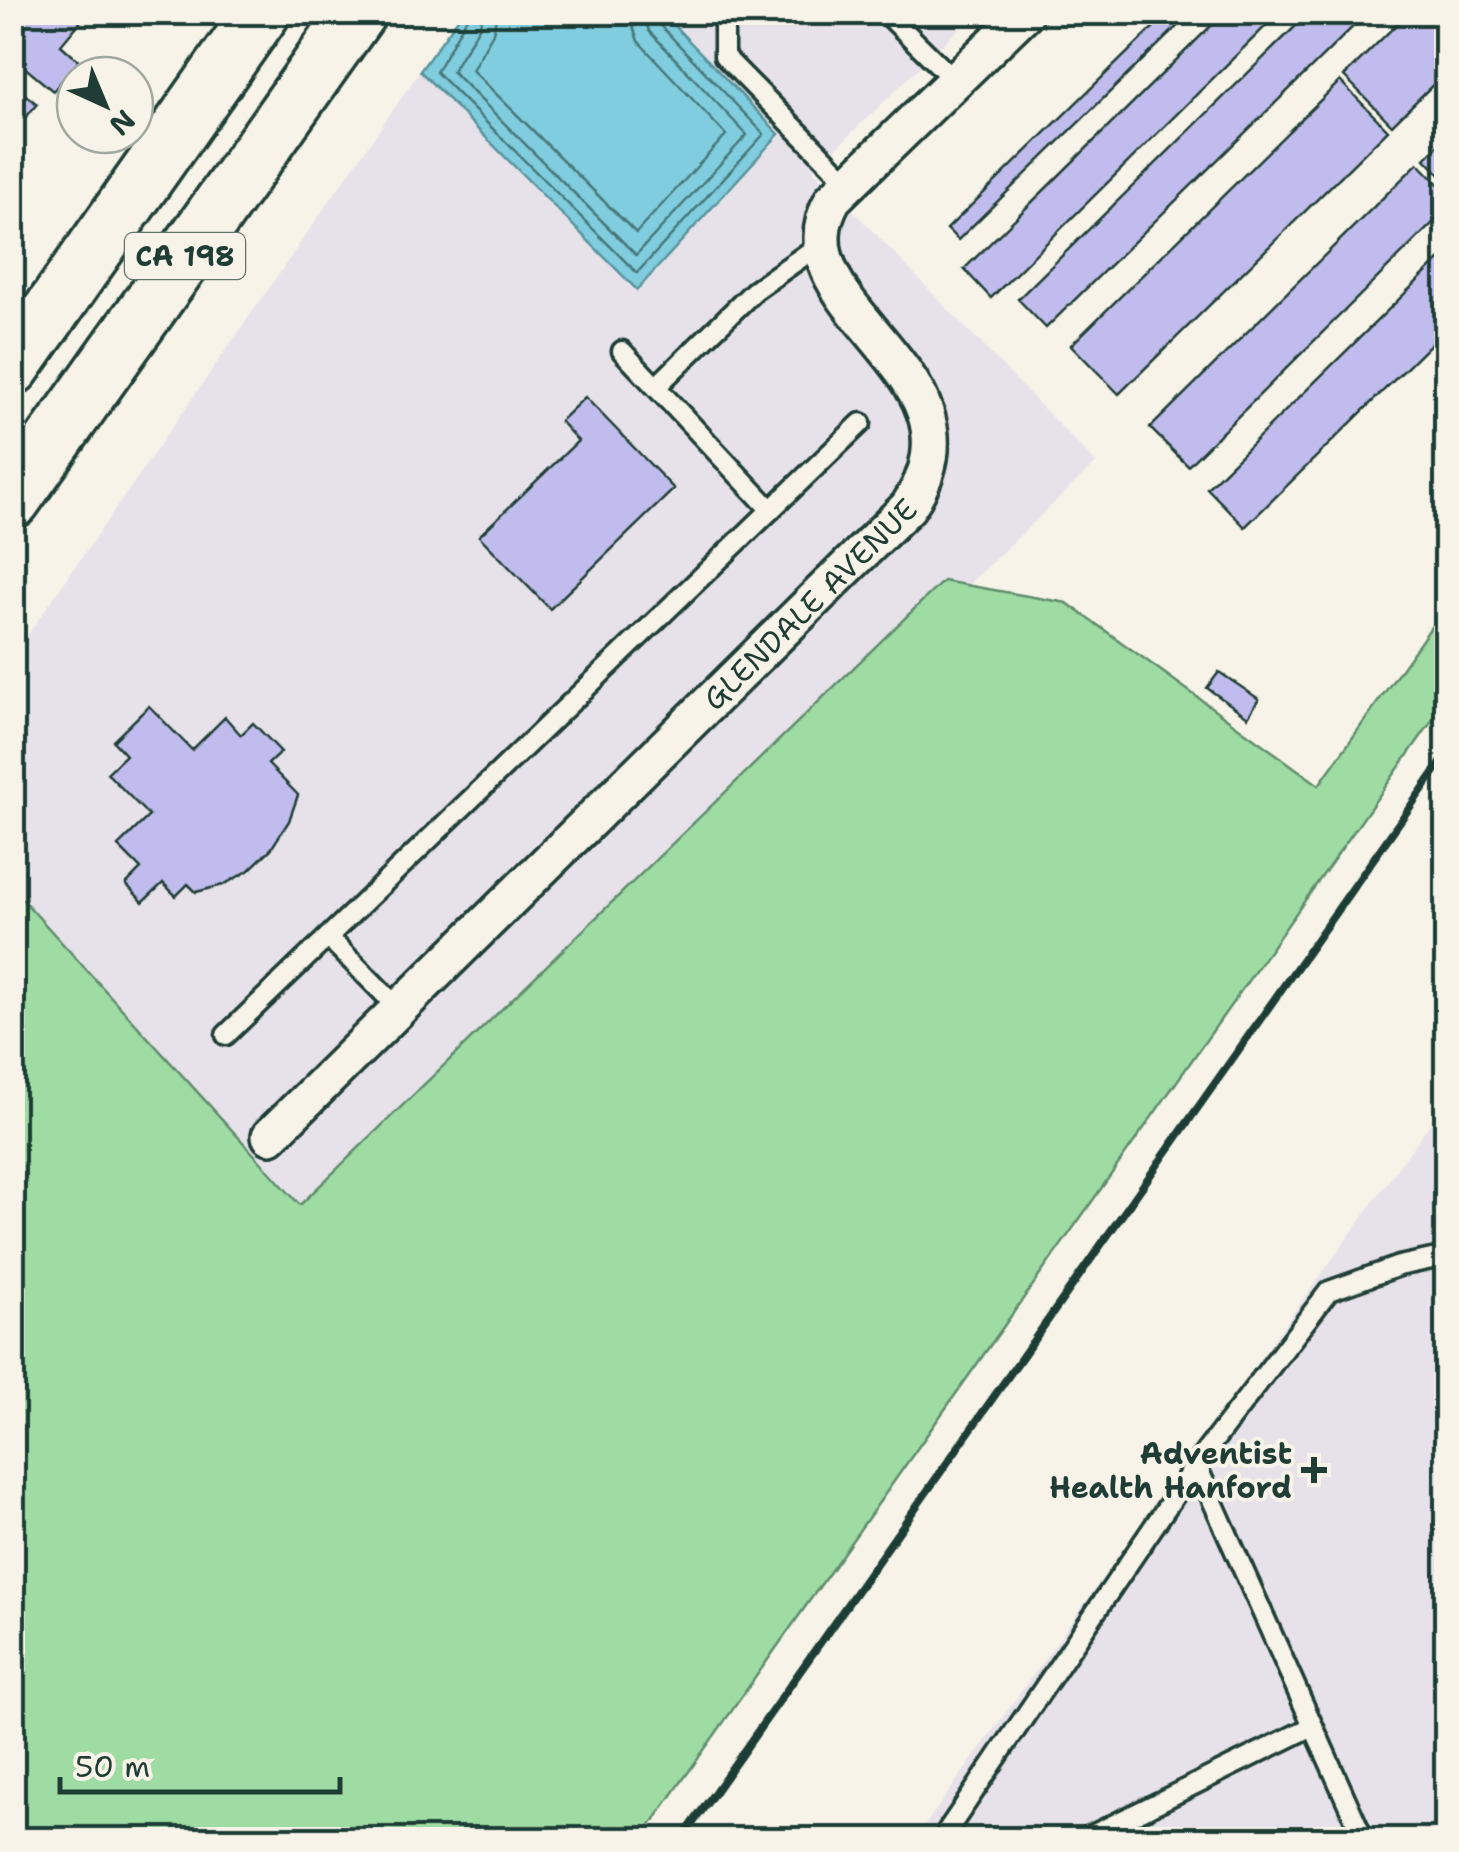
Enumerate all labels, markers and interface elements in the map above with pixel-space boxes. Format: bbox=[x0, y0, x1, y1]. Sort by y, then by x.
north arrow bbox=[55, 55, 155, 155]
text: N bbox=[101, 102, 144, 144]
road number: CA 198 bbox=[125, 233, 245, 279]
street label: GLENDALE AVENUE bbox=[694, 489, 926, 719]
place label: Adventist Health Hanford bbox=[1049, 1433, 1292, 1508]
marker: Adventist Health Hanford bbox=[1301, 1457, 1327, 1483]
scale bar bbox=[60, 1732, 340, 1794]
text: 50 m bbox=[75, 1746, 150, 1787]

